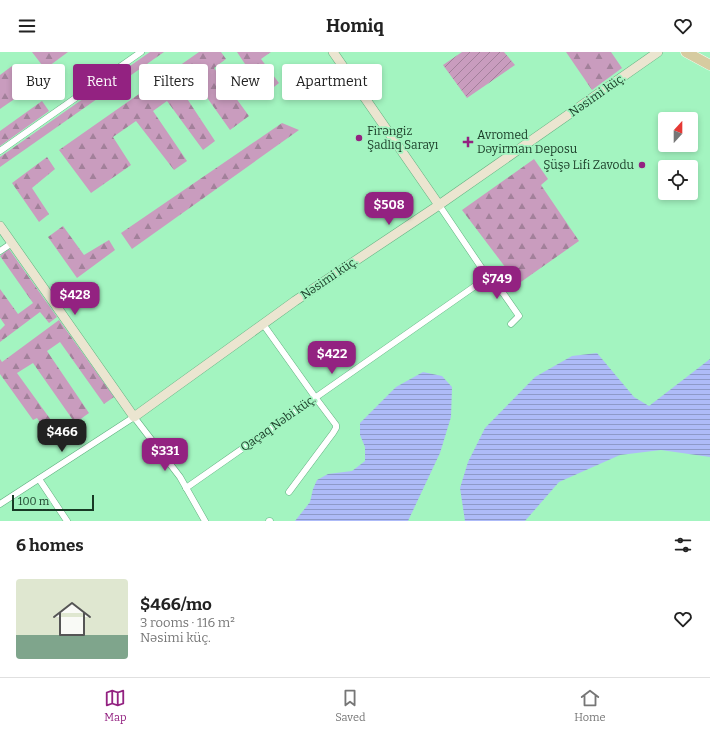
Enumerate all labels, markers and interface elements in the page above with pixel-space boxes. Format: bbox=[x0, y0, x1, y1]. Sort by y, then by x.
icon: menu bbox=[16, 15, 38, 37]
text: Homiq bbox=[326, 15, 384, 37]
icon: heart bbox=[672, 15, 694, 37]
chip: Buy bbox=[12, 64, 65, 100]
chip: Rent bbox=[73, 64, 131, 100]
chip: Filters bbox=[139, 64, 208, 100]
chip: New bbox=[216, 64, 274, 100]
chip: Apartment bbox=[282, 64, 382, 100]
street label: Nəsimi küç. bbox=[566, 71, 628, 119]
north arrow bbox=[658, 112, 698, 152]
map controls bbox=[658, 112, 698, 200]
place label: Firəngiz Şadlıq Sarayı bbox=[367, 124, 439, 152]
place label: Avromed Dəyirman Deposu bbox=[477, 128, 578, 156]
marker: Firəngiz Şadlıq Sarayı bbox=[354, 133, 364, 143]
marker: Avromed Dəyirman Deposu bbox=[462, 136, 474, 148]
place label: Şüşə Lifi Zavodu bbox=[543, 158, 635, 172]
marker: Şüşə Lifi Zavodu bbox=[637, 160, 647, 170]
button: locate bbox=[658, 160, 698, 200]
pin: $508 bbox=[365, 192, 413, 226]
text: $508 bbox=[373, 197, 405, 212]
street label: Nəsimi küç. bbox=[298, 254, 360, 302]
pin: $749 bbox=[473, 266, 521, 300]
text: $749 bbox=[482, 271, 512, 286]
pin: $428 bbox=[51, 282, 99, 316]
text: $428 bbox=[60, 287, 90, 302]
pin: $422 bbox=[308, 341, 356, 375]
text: $422 bbox=[317, 346, 347, 361]
street label: Qaçaq Nəbi küç. bbox=[238, 392, 318, 454]
pin: $466 bbox=[38, 419, 86, 453]
text: $466 bbox=[46, 424, 78, 439]
pin: $331 bbox=[141, 438, 189, 472]
text: $331 bbox=[151, 443, 179, 458]
scale bar bbox=[12, 493, 94, 512]
text: 100 m bbox=[18, 495, 49, 508]
icon: filters bbox=[672, 534, 694, 556]
text: 6 homes bbox=[16, 535, 84, 556]
text: $466/mo bbox=[140, 594, 212, 615]
icon: home bbox=[48, 595, 96, 643]
icon: heart bbox=[672, 608, 694, 630]
text: 3 rooms · 116 m² bbox=[140, 615, 235, 630]
text: Nəsimi küç. bbox=[140, 630, 211, 645]
tab: Map bbox=[104, 687, 127, 724]
tab: Saved bbox=[335, 687, 366, 724]
tab: Home bbox=[574, 687, 606, 724]

